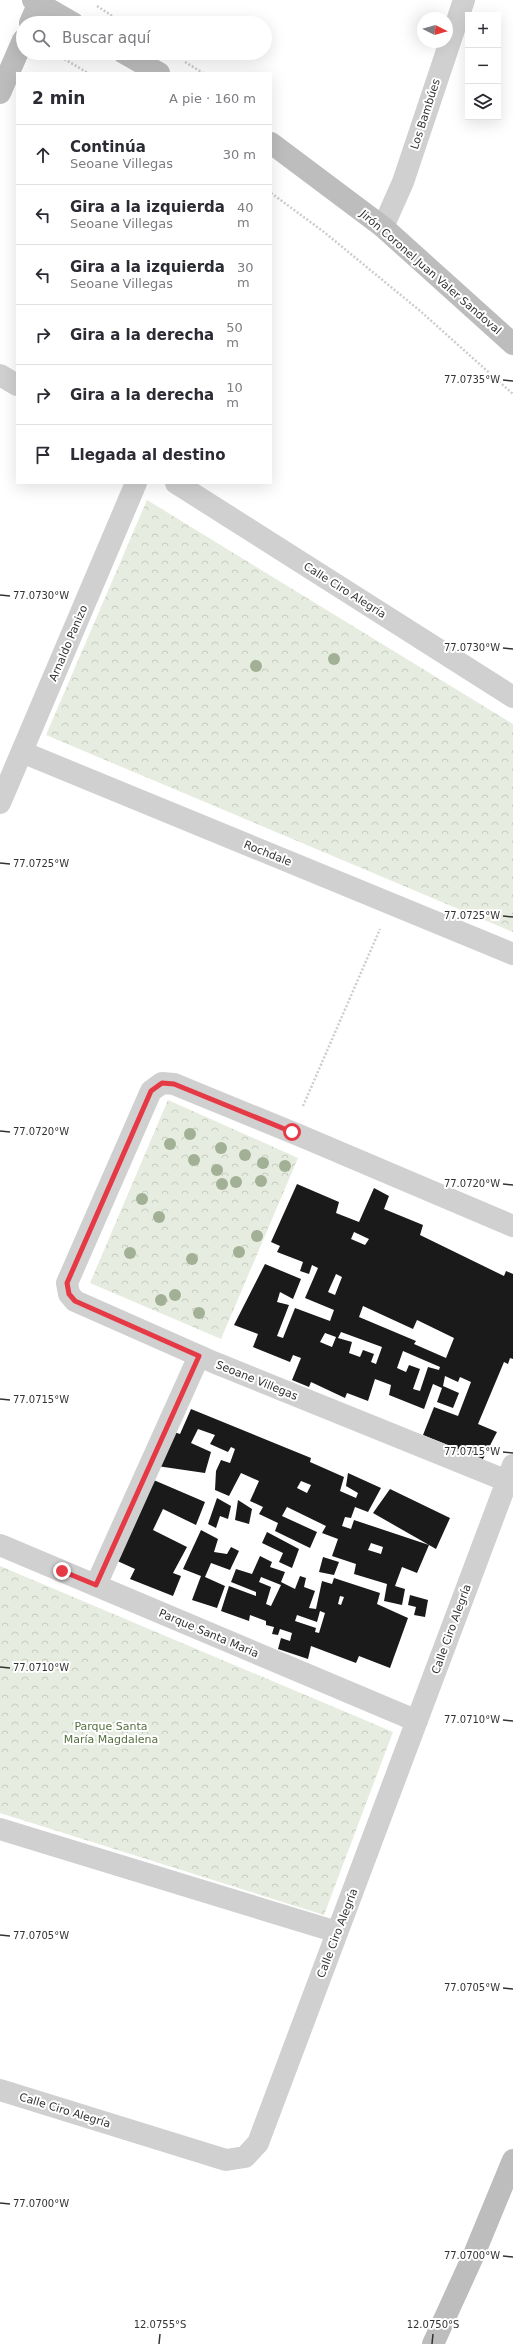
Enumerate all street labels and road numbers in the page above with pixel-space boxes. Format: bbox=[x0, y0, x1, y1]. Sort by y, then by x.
street label: Los Bambúes bbox=[408, 77, 443, 151]
street label: Jirón Coronel Juan Valer Sandoval bbox=[357, 207, 504, 337]
street label: Calle Ciro Alegría bbox=[301, 560, 388, 621]
street label: Arnaldo Panizo bbox=[47, 603, 90, 683]
street label: Rochdale bbox=[242, 838, 294, 869]
street label: Seoane Villegas bbox=[214, 1358, 300, 1403]
street label: Calle Ciro Alegría bbox=[429, 1582, 474, 1676]
street label: Parque Santa Maria bbox=[157, 1607, 261, 1660]
street label: Calle Ciro Alegría bbox=[314, 1887, 361, 1980]
street label: Calle Ciro Alegría bbox=[18, 2090, 112, 2131]

